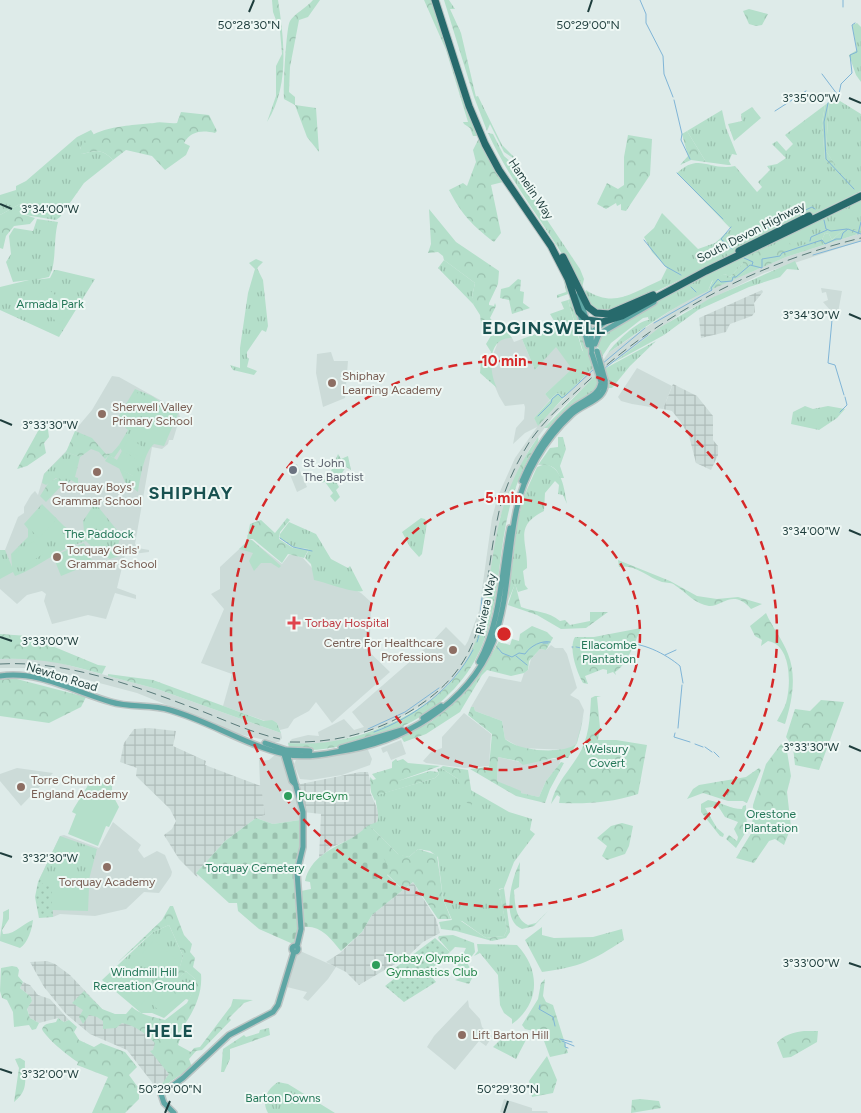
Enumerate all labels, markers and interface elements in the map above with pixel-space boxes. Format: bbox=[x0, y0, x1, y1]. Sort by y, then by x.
text: 50°28'30"N bbox=[218, 18, 280, 32]
text: 50°29'00"N bbox=[556, 18, 620, 32]
text: 3°35'00"W bbox=[782, 91, 840, 105]
street label: Hamelin Way bbox=[506, 156, 557, 223]
street label: South Devon Highway bbox=[695, 198, 808, 265]
text: 3°34'00"W bbox=[21, 202, 80, 216]
park label: Armada Park bbox=[16, 297, 84, 311]
text: 3°34'30"W bbox=[783, 308, 840, 322]
district label: EDGINSWELL bbox=[482, 317, 606, 339]
text: 10 min bbox=[481, 352, 527, 370]
place label: Shiphay Learning Academy bbox=[342, 369, 443, 397]
marker: Shiphay Learning Academy bbox=[326, 377, 338, 389]
place label: Sherwell Valley Primary School bbox=[112, 400, 193, 428]
marker: Sherwell Valley Primary School bbox=[96, 408, 108, 420]
text: 3°33'30"W bbox=[22, 418, 78, 432]
place label: St John The Baptist bbox=[303, 456, 364, 484]
marker: St John The Baptist bbox=[287, 464, 299, 476]
marker: Torquay Boys' Grammar School bbox=[91, 466, 103, 478]
place label: Torquay Boys' Grammar School bbox=[52, 480, 142, 508]
district label: SHIPHAY bbox=[149, 482, 233, 504]
text: 5 min bbox=[485, 489, 523, 507]
text: 3°34'00"W bbox=[782, 524, 841, 538]
park label: The Paddock bbox=[64, 527, 134, 541]
place label: Torquay Girls' Grammar School bbox=[67, 543, 157, 571]
marker: Torquay Girls' Grammar School bbox=[51, 551, 63, 563]
street label: Riviera Way bbox=[473, 571, 499, 636]
marker: Torbay Hospital bbox=[287, 616, 301, 630]
place label: Torbay Hospital bbox=[305, 616, 389, 630]
centre of rings bbox=[495, 625, 513, 643]
text: 3°33'00"W bbox=[21, 634, 79, 648]
place label: Centre For Healthcare Professions bbox=[324, 636, 443, 664]
park label: Ellacombe Plantation bbox=[581, 638, 637, 666]
marker: Centre For Healthcare Professions bbox=[447, 644, 459, 656]
street label: Newton Road bbox=[25, 660, 99, 694]
text: 3°33'30"W bbox=[783, 740, 839, 754]
park label: Welsury Covert bbox=[586, 742, 629, 770]
place label: Torre Church of England Academy bbox=[31, 773, 129, 801]
marker: Torre Church of England Academy bbox=[15, 781, 27, 793]
place label: PureGym bbox=[298, 789, 348, 803]
marker: PureGym bbox=[282, 790, 294, 802]
park label: Orestone Plantation bbox=[744, 807, 798, 835]
text: 3°32'30"W bbox=[22, 851, 79, 865]
marker: Torquay Academy bbox=[101, 861, 113, 873]
park label: Torquay Cemetery bbox=[205, 861, 305, 875]
place label: Torquay Academy bbox=[59, 875, 156, 889]
place label: Torbay Olympic Gymnastics Club bbox=[386, 951, 477, 979]
text: 3°33'00"W bbox=[782, 956, 840, 970]
marker: Torbay Olympic Gymnastics Club bbox=[370, 959, 382, 971]
park label: Windmill Hill Recreation Ground bbox=[93, 965, 195, 993]
district label: HELE bbox=[146, 1020, 194, 1042]
place label: Lift Barton Hill bbox=[472, 1028, 549, 1042]
marker: Lift Barton Hill bbox=[456, 1029, 468, 1041]
text: 3°32'00"W bbox=[21, 1067, 79, 1081]
text: 50°29'00"N bbox=[138, 1082, 202, 1096]
text: 50°29'30"N bbox=[477, 1082, 539, 1096]
park label: Barton Downs bbox=[245, 1091, 321, 1105]

